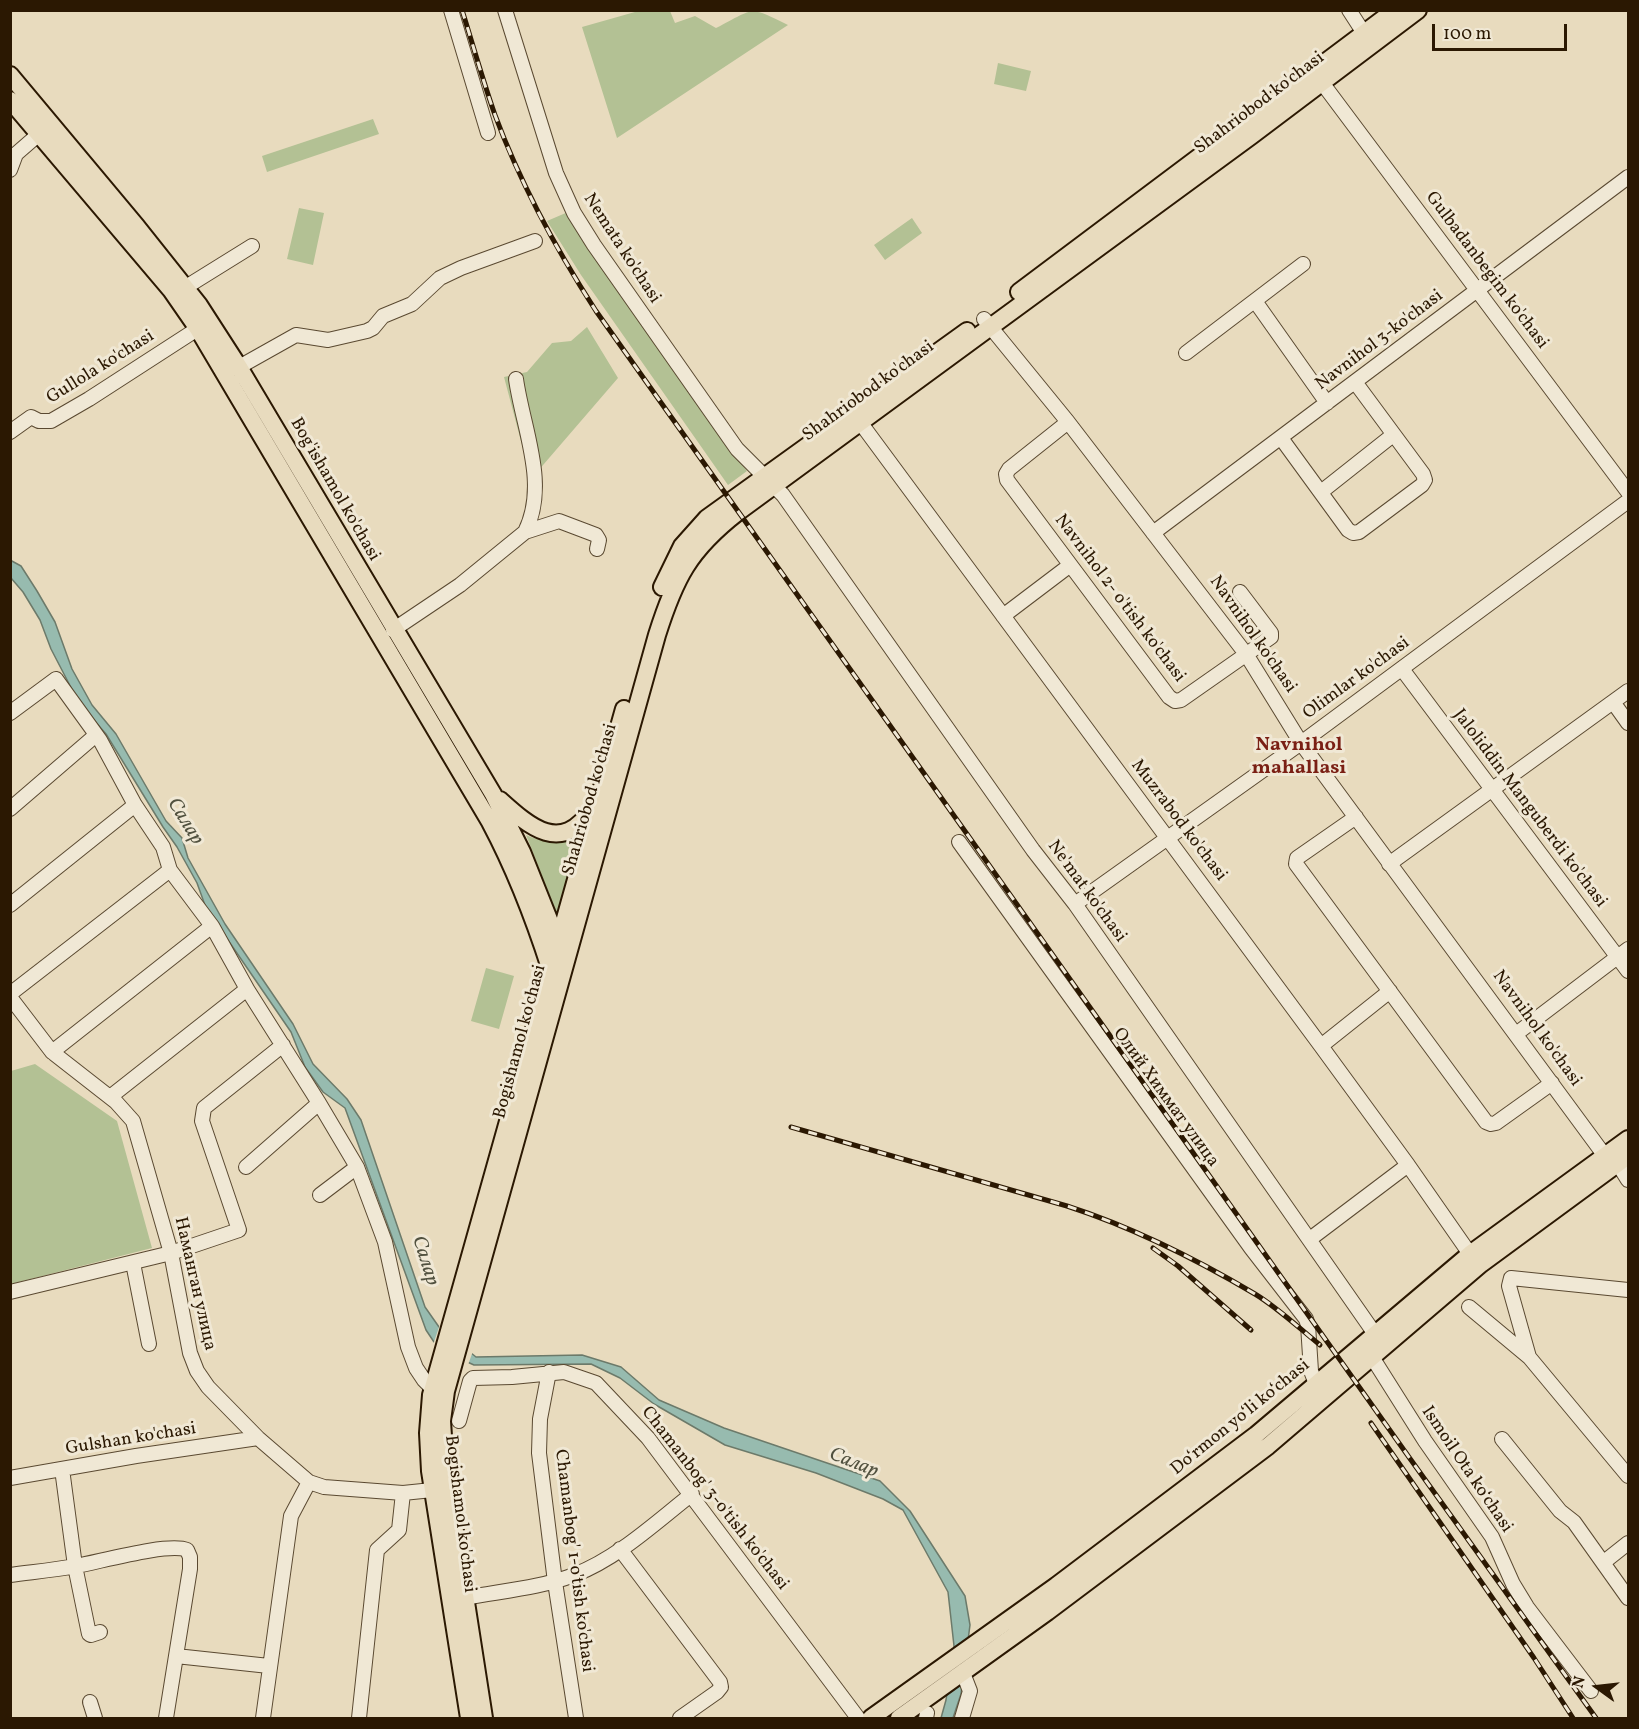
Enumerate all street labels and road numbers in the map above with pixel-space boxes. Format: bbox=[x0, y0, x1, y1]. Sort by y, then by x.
street label: Shahriobod ko'chasi bbox=[1191, 48, 1329, 160]
street label: Gulbadanbegim ko'chasi bbox=[1420, 188, 1552, 354]
street label: Nemata ko'chasi bbox=[577, 190, 665, 308]
street label: Navnihol 3-ko'chasi bbox=[1312, 286, 1448, 396]
street label: Gullola ko'chasi bbox=[43, 326, 159, 410]
street label: Shahriobod ko'chasi bbox=[799, 337, 939, 447]
street label: Bog'ishamol ko'chasi bbox=[284, 414, 384, 566]
street label: Navnihol 2- o'tish ko'chasi bbox=[1049, 511, 1189, 687]
street label: Navnihol ko'chasi bbox=[1204, 572, 1300, 698]
street label: Olimlar ko'chasi bbox=[1299, 633, 1415, 725]
street label: Jaloliddin Manguberdi ko'chasi bbox=[1447, 706, 1611, 912]
street label: Shahriobod ko'chasi bbox=[559, 721, 623, 879]
street label: Muzrabod ko'chasi bbox=[1125, 756, 1231, 886]
street label: Ne'mat ko'chasi bbox=[1042, 837, 1130, 947]
street label: Bogishamol ko'chasi bbox=[490, 963, 552, 1121]
street label: Navnihol ko'chasi bbox=[1487, 967, 1585, 1091]
street label: Олий Химмат улица bbox=[1107, 1024, 1223, 1172]
street label: Наманган улица bbox=[168, 1215, 220, 1353]
street label: Do‘rmon yo‘li ko‘chasi bbox=[1167, 1355, 1315, 1481]
street label: Ismoil Ota koʻchasi bbox=[1416, 1402, 1516, 1538]
street label: Chamanbog' 3-o'tish ko'chasi bbox=[636, 1403, 792, 1595]
street label: Gulshan ko'chasi bbox=[64, 1419, 198, 1461]
street label: Bogishamol ko'chasi bbox=[439, 1434, 479, 1594]
street label: Chamanbog' 1-o'tish ko'chasi bbox=[549, 1448, 597, 1674]

